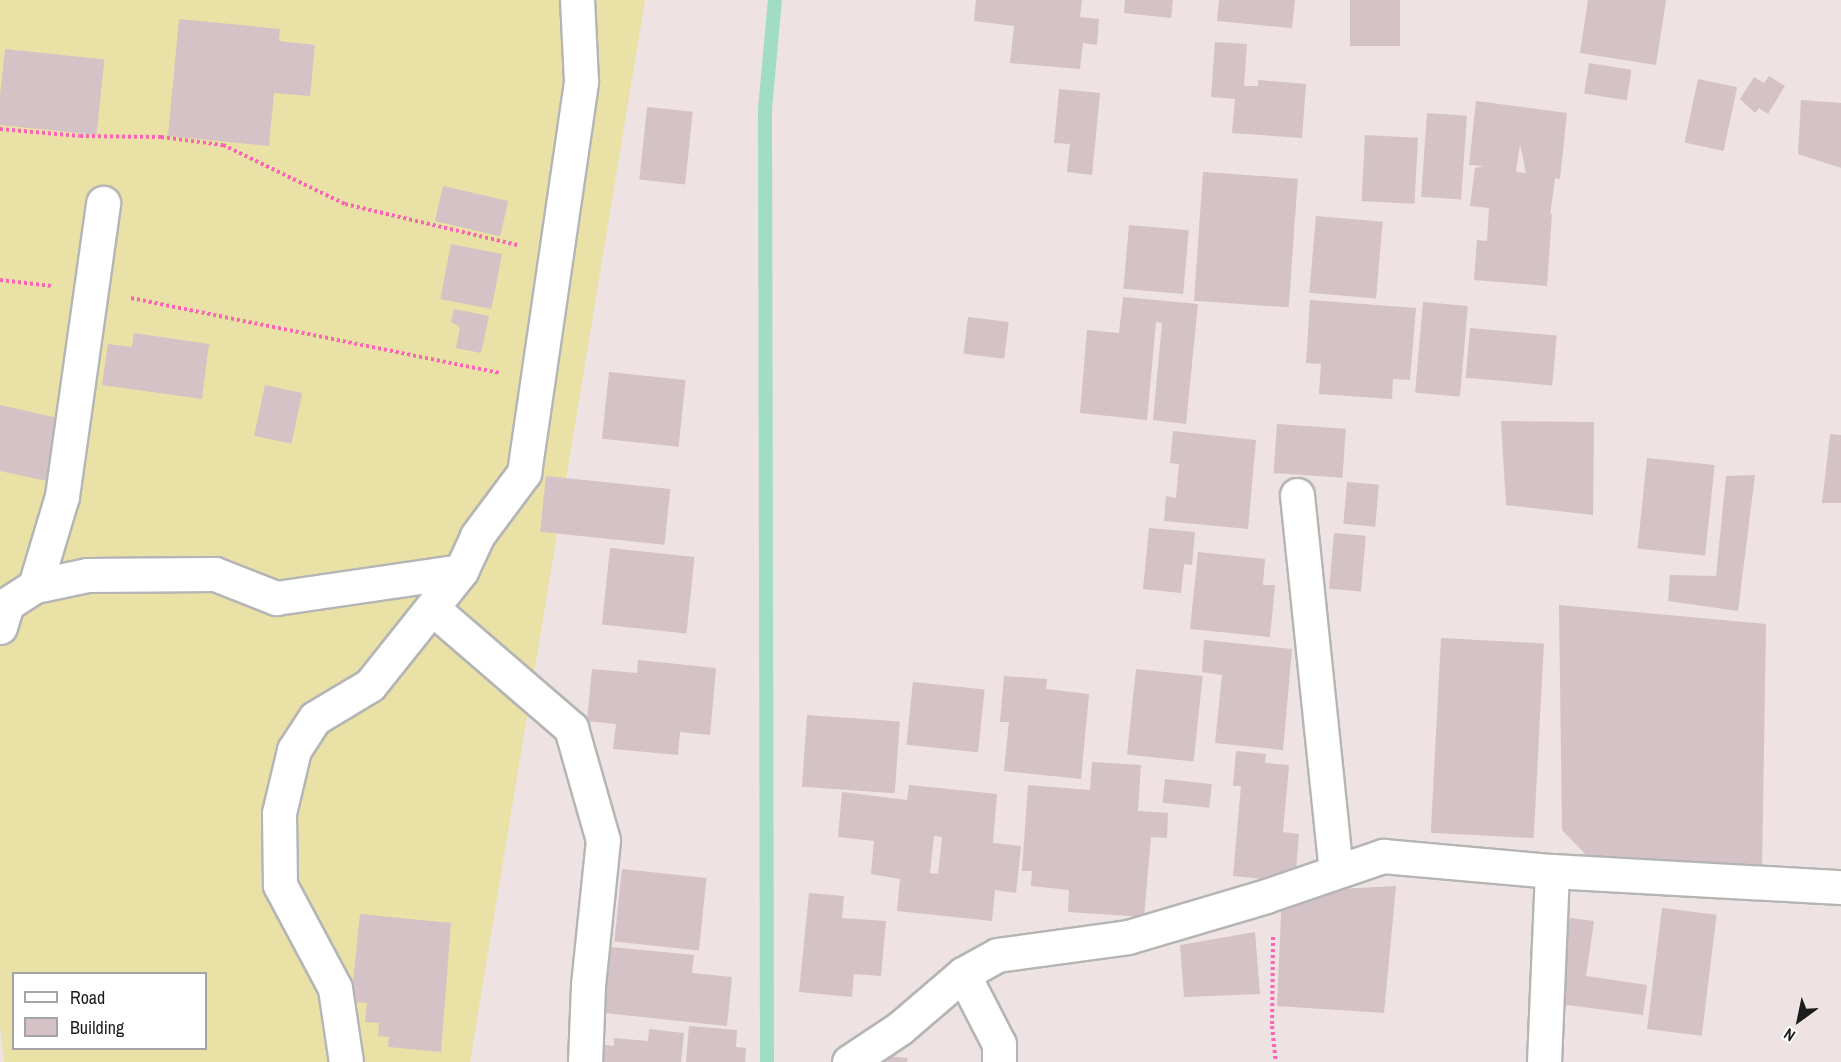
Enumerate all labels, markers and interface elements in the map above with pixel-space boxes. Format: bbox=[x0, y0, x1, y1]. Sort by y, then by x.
legend bbox=[12, 972, 207, 1050]
text: Road bbox=[70, 985, 105, 1010]
north arrow bbox=[1769, 990, 1829, 1050]
text: Building bbox=[70, 1015, 124, 1040]
text: N bbox=[1779, 1023, 1799, 1047]

